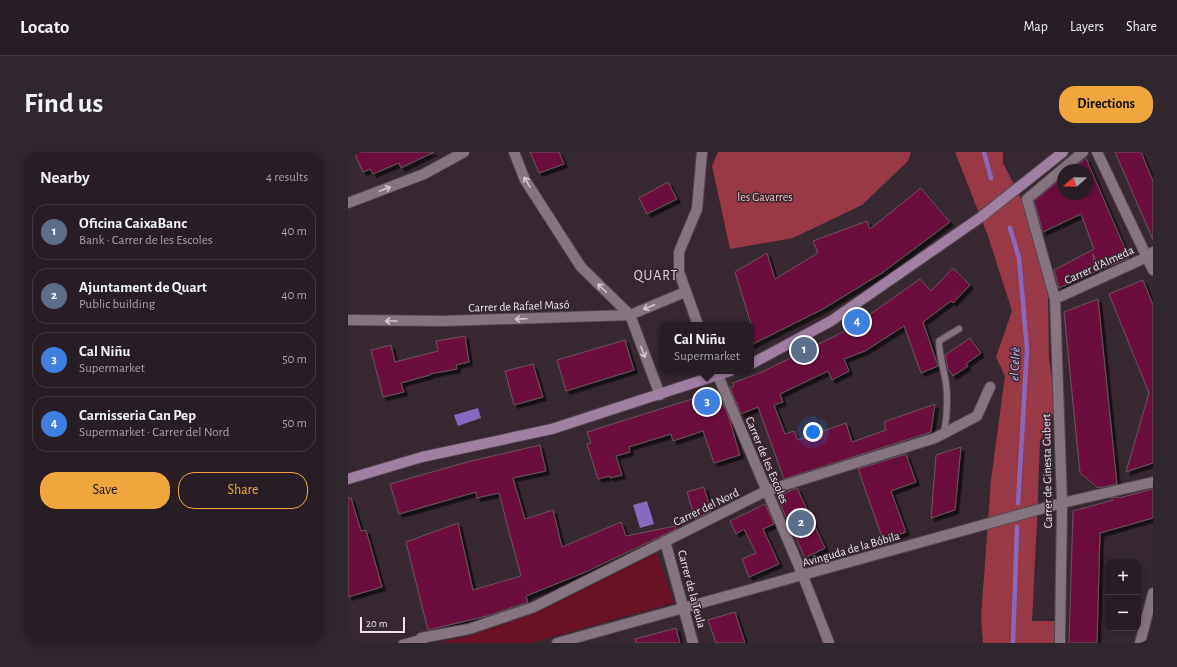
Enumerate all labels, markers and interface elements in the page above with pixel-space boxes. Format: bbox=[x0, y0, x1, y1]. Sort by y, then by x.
text: Locato bbox=[20, 18, 69, 37]
text: Map bbox=[1023, 20, 1048, 34]
text: Layers bbox=[1070, 20, 1104, 34]
text: Share bbox=[1126, 20, 1157, 34]
button: Directions bbox=[1059, 86, 1153, 123]
text: Find us bbox=[24, 90, 103, 118]
north arrow bbox=[1057, 164, 1093, 200]
text: Nearby bbox=[40, 169, 90, 186]
text: 4 results bbox=[266, 171, 308, 184]
one-way arrow bbox=[522, 176, 530, 188]
one-way arrow bbox=[378, 185, 390, 193]
park label: les Gavarres bbox=[737, 191, 793, 203]
text: Oficina CaixaBanc bbox=[79, 216, 187, 231]
text: 1 bbox=[52, 225, 56, 238]
text: 40 m bbox=[281, 225, 307, 238]
text: Bank · Carrer de les Escoles bbox=[79, 234, 213, 247]
street label: Carrer d'Almeda bbox=[1062, 244, 1136, 286]
district label: QUART bbox=[634, 269, 678, 283]
text: Ajuntament de Quart bbox=[79, 280, 207, 295]
one-way arrow bbox=[597, 283, 607, 293]
text: 2 bbox=[51, 289, 57, 302]
text: 40 m bbox=[281, 289, 307, 302]
text: Public building bbox=[79, 298, 155, 311]
street label: Carrer de Rafael Masó bbox=[468, 298, 570, 314]
one-way arrow bbox=[644, 304, 656, 311]
pin: 4 bbox=[844, 307, 870, 337]
one-way arrow bbox=[515, 315, 528, 322]
one-way arrow bbox=[385, 317, 398, 325]
popup bbox=[660, 322, 754, 374]
text: Cal Niñu bbox=[674, 332, 725, 347]
pin: 1 bbox=[791, 335, 817, 365]
text: Cal Niñu bbox=[79, 344, 130, 359]
one-way arrow bbox=[640, 345, 648, 357]
water label: el Celrè bbox=[1008, 347, 1023, 381]
text: Supermarket bbox=[674, 350, 740, 363]
text: 3 bbox=[51, 353, 57, 366]
text: 50 m bbox=[282, 353, 307, 366]
text: Supermarket bbox=[79, 362, 145, 375]
pin: 3 bbox=[694, 387, 720, 417]
text: Carnisseria Can Pep bbox=[79, 408, 196, 423]
street label: Carrer de Ginesta Gubert bbox=[1040, 413, 1054, 528]
street label: Carrer de les Escoles bbox=[743, 415, 791, 505]
text: 4 bbox=[51, 417, 57, 430]
text: 50 m bbox=[282, 417, 307, 430]
your location bbox=[803, 422, 823, 442]
text: Supermarket · Carrer del Nord bbox=[79, 426, 229, 439]
button: Save bbox=[40, 472, 170, 509]
button: Share bbox=[178, 472, 308, 509]
street label: Carrer del Nord bbox=[671, 486, 741, 528]
pin: 2 bbox=[788, 508, 814, 538]
street label: Avinguda de la Bóbila bbox=[801, 529, 901, 569]
street label: Carrer de la Teula bbox=[676, 549, 708, 630]
map controls bbox=[1105, 559, 1141, 631]
button: + bbox=[1105, 559, 1141, 595]
button: − bbox=[1105, 595, 1141, 631]
scale bar bbox=[360, 615, 405, 634]
text: 20 m bbox=[366, 618, 387, 629]

